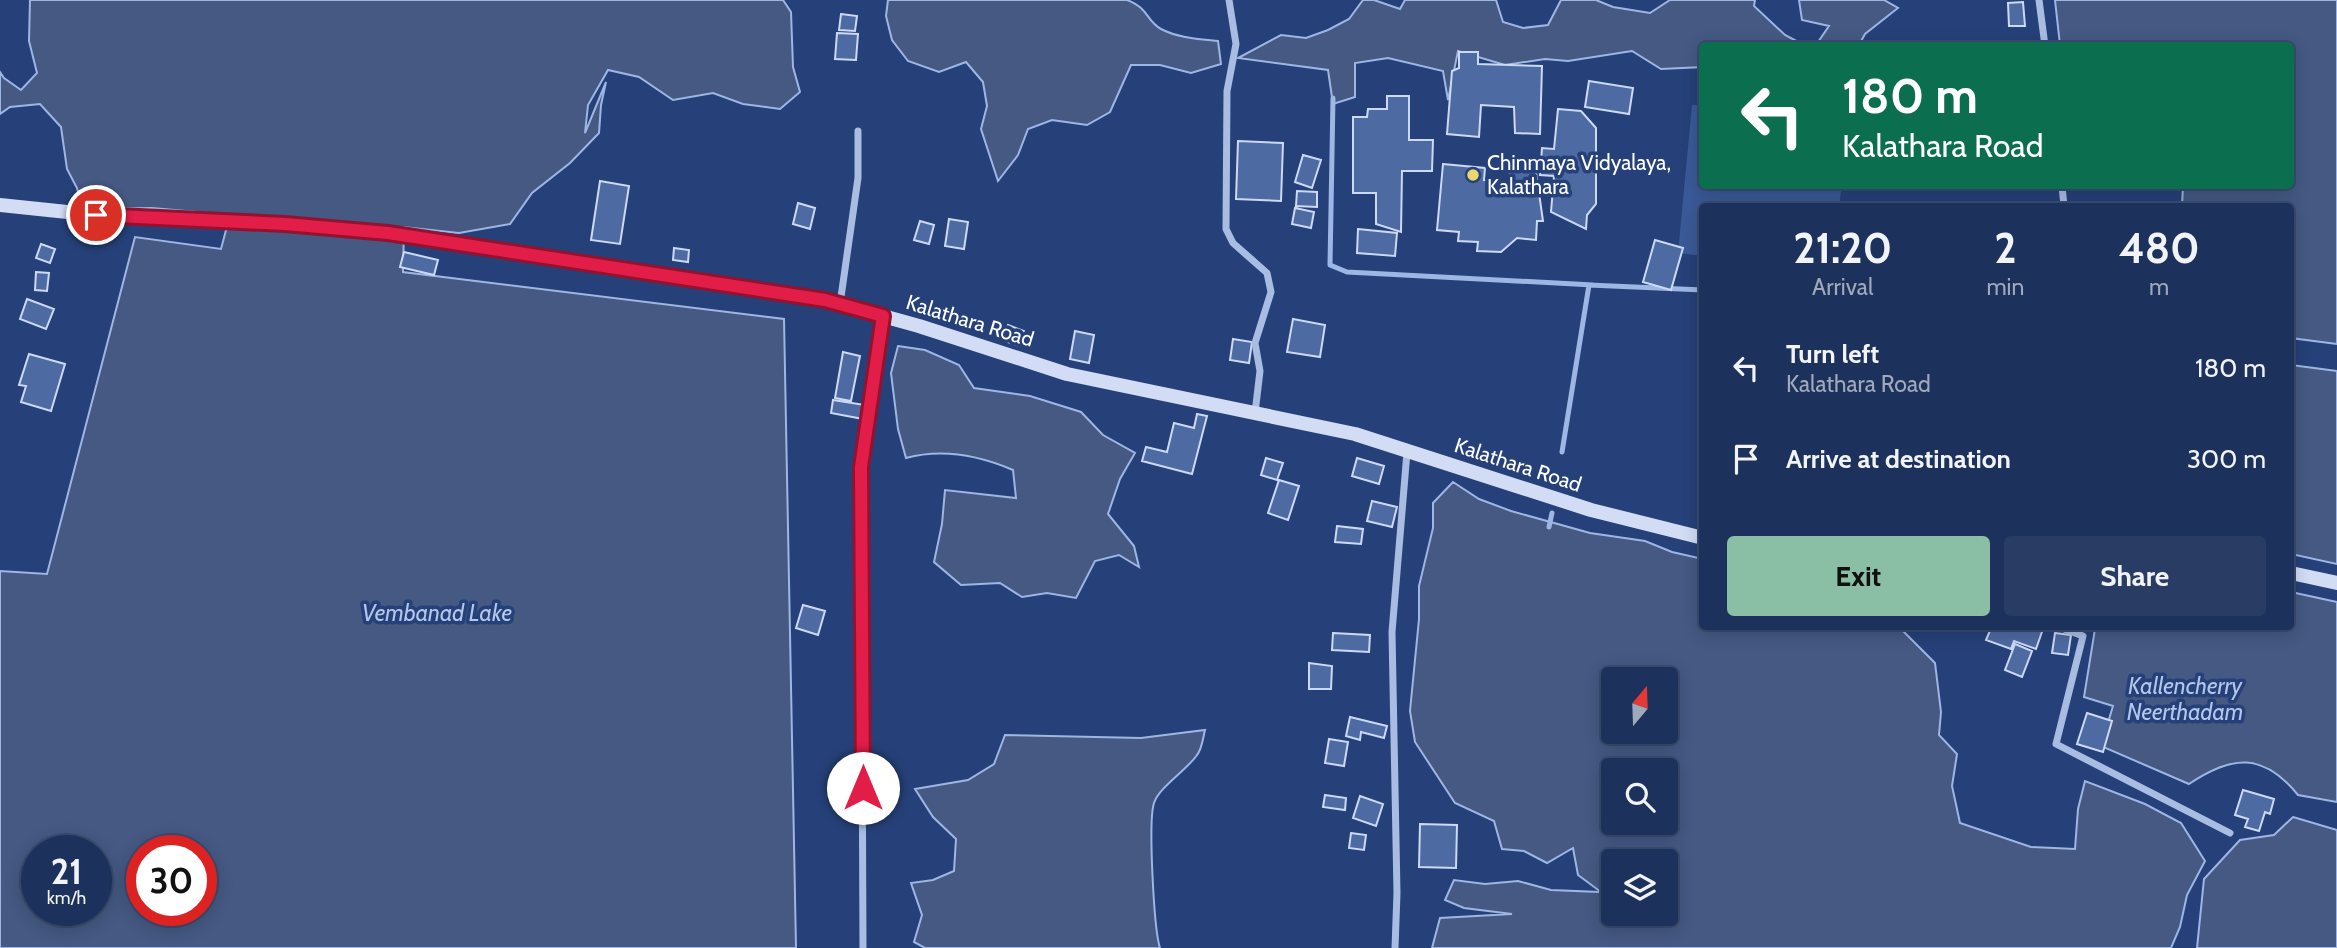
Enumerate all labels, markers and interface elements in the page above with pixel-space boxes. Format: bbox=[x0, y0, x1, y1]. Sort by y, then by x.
text: 180 m bbox=[1842, 66, 1978, 125]
icon: left bbox=[1727, 70, 1818, 161]
text: Kalathara Road bbox=[1842, 126, 2043, 165]
place label: Chinmaya Vidyalaya, Kalathara bbox=[1487, 150, 1671, 199]
marker: Chinmaya Vidyalaya, Kalathara bbox=[1465, 167, 1481, 183]
pin bbox=[66, 185, 126, 245]
icon: arrive bbox=[77, 196, 115, 234]
text: 21:20 bbox=[1793, 222, 1892, 274]
text: 2 bbox=[1994, 222, 2017, 274]
text: 480 bbox=[2119, 222, 2200, 274]
text: Arrival bbox=[1812, 273, 1873, 301]
text: min bbox=[1986, 273, 2024, 301]
text: m bbox=[2149, 273, 2169, 301]
street label: Kalathara Road bbox=[903, 289, 1037, 352]
text: Turn left bbox=[1786, 338, 1879, 370]
icon: left bbox=[1727, 349, 1765, 387]
text: 180 m bbox=[2195, 352, 2266, 384]
text: Kalathara Road bbox=[1786, 370, 1931, 398]
street label: Kalathara Road bbox=[1451, 432, 1585, 497]
icon: arrive bbox=[1727, 440, 1765, 478]
text: Arrive at destination bbox=[1786, 443, 2011, 475]
text: 300 m bbox=[2187, 443, 2266, 475]
button: Exit bbox=[1727, 536, 1990, 616]
button: Share bbox=[2004, 536, 2266, 616]
water label: Vembanad Lake bbox=[362, 599, 512, 627]
north arrow bbox=[1601, 667, 1678, 744]
map controls bbox=[1601, 667, 1678, 926]
water label: Kallencherry Neerthadam bbox=[2127, 672, 2244, 726]
position arrow bbox=[826, 751, 900, 825]
button: search bbox=[1601, 758, 1678, 835]
speed limit sign: 30 bbox=[126, 835, 217, 926]
button: layers bbox=[1601, 849, 1678, 926]
text: 21 bbox=[51, 850, 82, 893]
text: km/h bbox=[47, 887, 86, 909]

